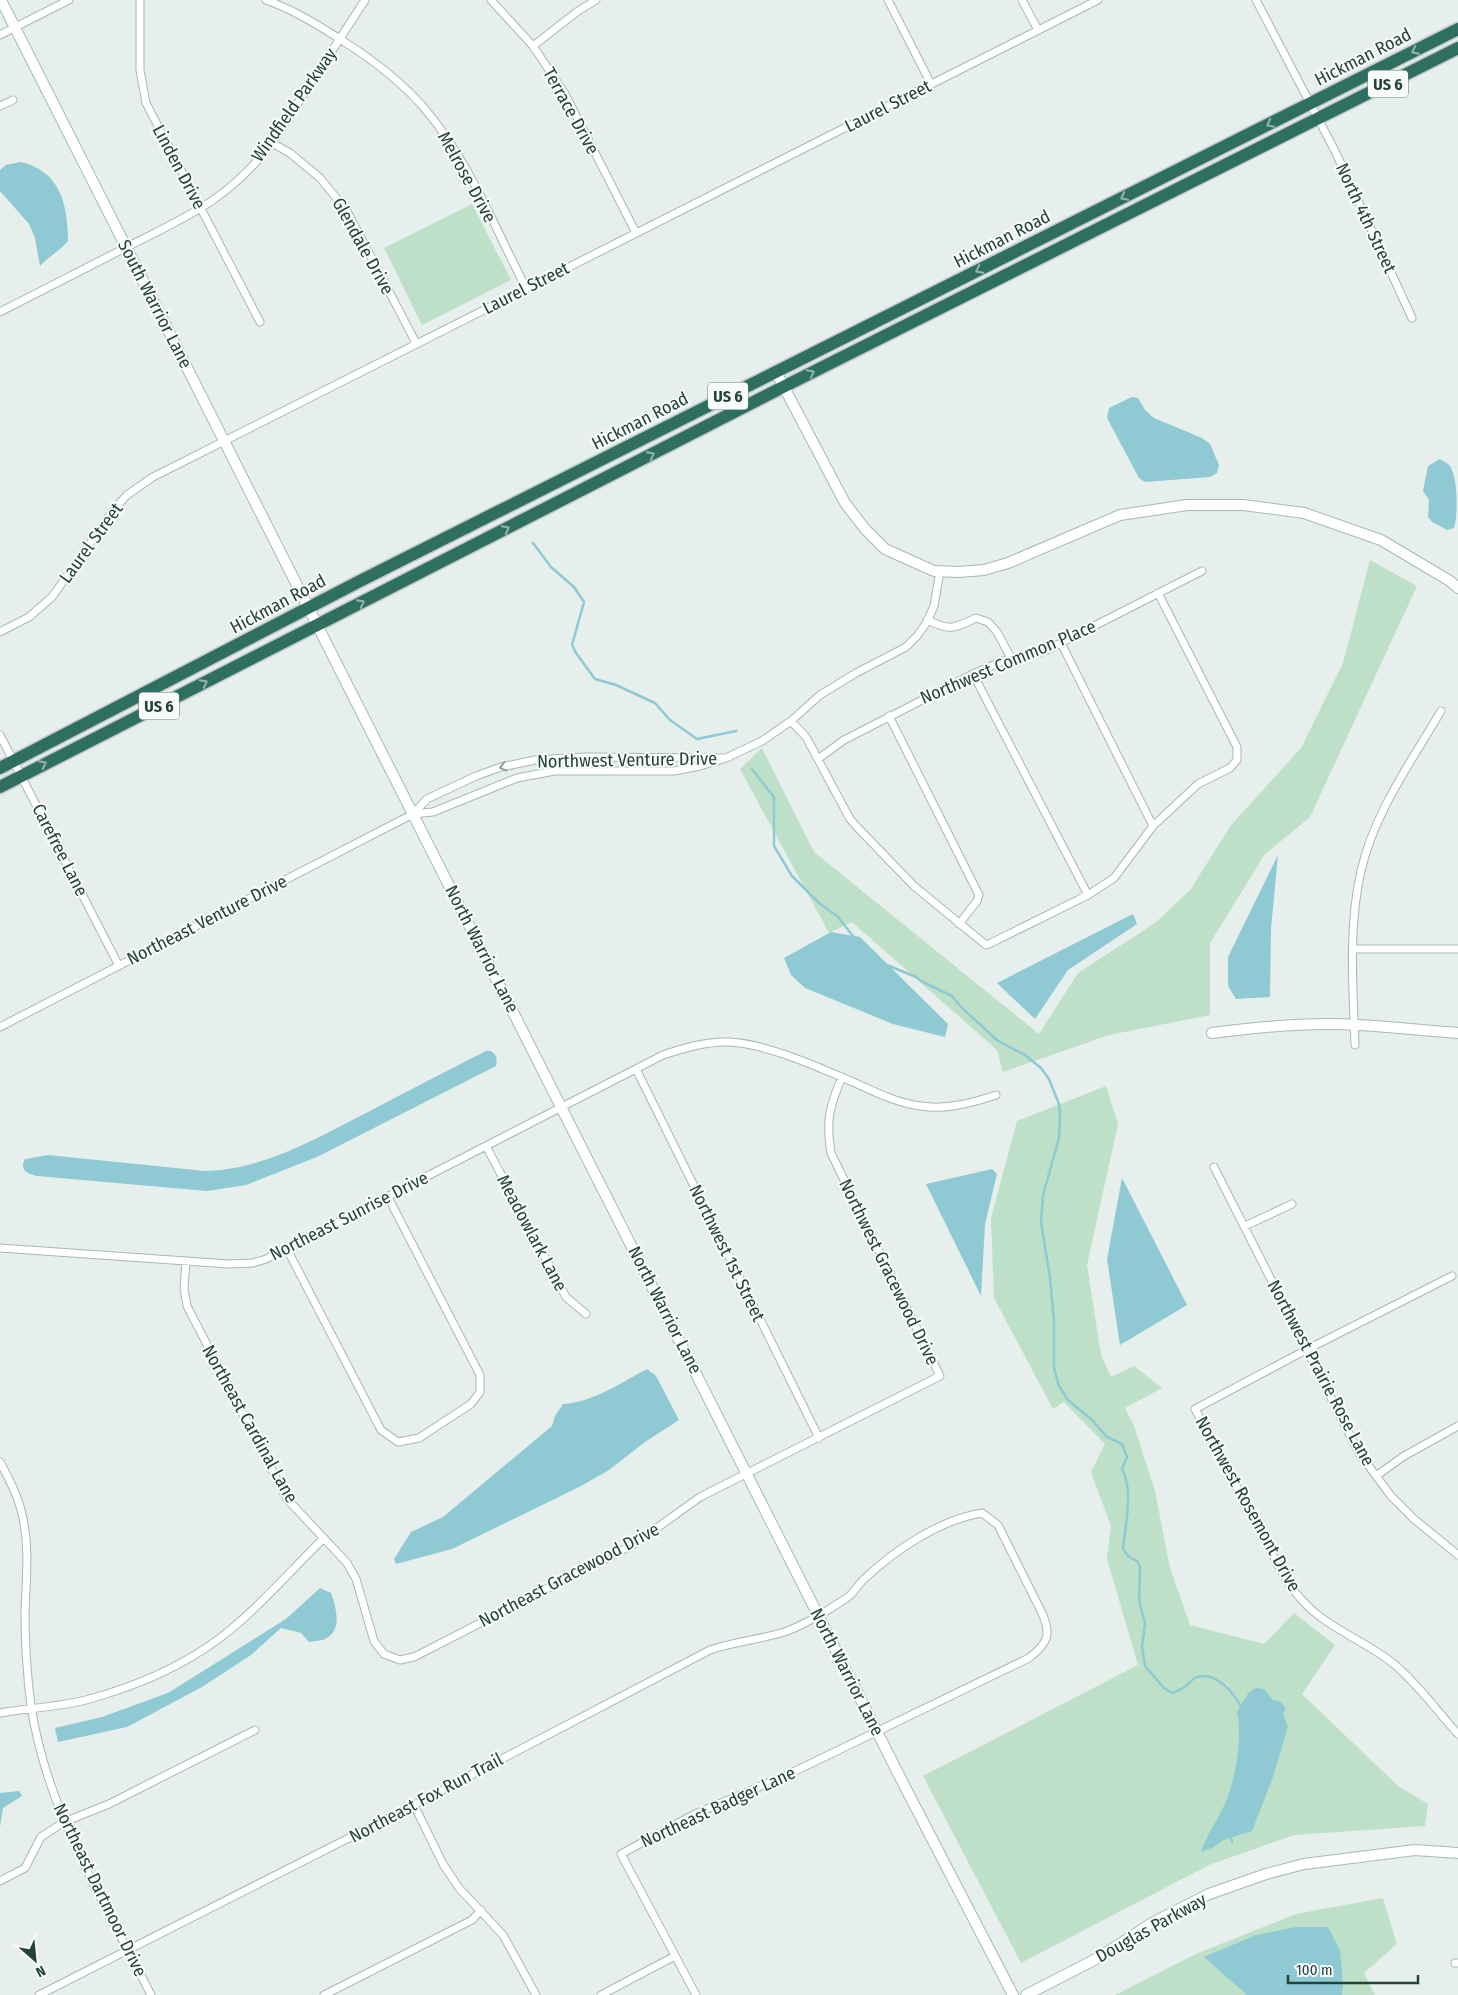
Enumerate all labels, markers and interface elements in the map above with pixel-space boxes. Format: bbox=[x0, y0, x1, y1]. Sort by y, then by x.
street label: Hickman Road bbox=[1311, 23, 1415, 91]
street label: Windfield Parkway bbox=[247, 44, 341, 166]
one-way arrow bbox=[1411, 45, 1420, 55]
street label: Terrace Drive bbox=[538, 64, 604, 158]
road number: US 6 bbox=[1368, 70, 1408, 98]
street label: Laurel Street bbox=[841, 75, 935, 137]
one-way arrow bbox=[1266, 118, 1275, 128]
street label: Linden Drive bbox=[148, 121, 210, 213]
street label: Melrose Drive bbox=[433, 128, 501, 226]
street label: North 4th Street bbox=[1331, 159, 1401, 277]
one-way arrow bbox=[1121, 191, 1130, 201]
street label: Glendale Drive bbox=[327, 194, 399, 298]
street label: Hickman Road bbox=[950, 205, 1054, 273]
street label: South Warrior Lane bbox=[113, 236, 197, 372]
street label: Laurel Street bbox=[479, 257, 573, 319]
one-way arrow bbox=[975, 264, 984, 274]
one-way arrow bbox=[806, 369, 815, 379]
road number: US 6 bbox=[708, 382, 748, 410]
street label: Hickman Road bbox=[588, 387, 692, 455]
one-way arrow bbox=[645, 451, 654, 461]
street label: Laurel Street bbox=[54, 498, 128, 587]
one-way arrow bbox=[501, 525, 510, 535]
street label: Hickman Road bbox=[226, 570, 330, 638]
one-way arrow bbox=[356, 599, 365, 609]
street label: Northwest Common Place bbox=[917, 615, 1099, 709]
one-way arrow bbox=[199, 679, 208, 689]
road number: US 6 bbox=[139, 692, 179, 719]
street label: Northwest Venture Drive bbox=[537, 747, 717, 773]
one-way arrow bbox=[38, 760, 47, 770]
one-way arrow bbox=[499, 761, 508, 772]
street label: Carefree Lane bbox=[27, 800, 93, 900]
street label: Northeast Venture Drive bbox=[123, 870, 291, 970]
street label: North Warrior Lane bbox=[440, 882, 524, 1017]
street label: Northeast Sunrise Drive bbox=[266, 1166, 432, 1265]
street label: Meadowlark Lane bbox=[492, 1171, 572, 1295]
street label: Northwest Gracewood Drive bbox=[834, 1175, 944, 1369]
street label: Northwest 1st Street bbox=[684, 1181, 770, 1325]
street label: North Warrior Lane bbox=[623, 1243, 707, 1378]
street label: Northwest Prairie Rose Lane bbox=[1263, 1276, 1379, 1470]
street label: Northeast Cardinal Lane bbox=[197, 1341, 303, 1507]
street label: Northwest Rosemont Drive bbox=[1191, 1412, 1305, 1596]
street label: Northeast Gracewood Drive bbox=[475, 1518, 663, 1632]
street label: North Warrior Lane bbox=[805, 1605, 889, 1740]
street label: Northeast Fox Run Trail bbox=[346, 1748, 507, 1848]
street label: Northeast Badger Lane bbox=[637, 1761, 799, 1853]
street label: Northeast Dartmoor Drive bbox=[48, 1800, 152, 1980]
street label: Douglas Parkway bbox=[1092, 1889, 1210, 1967]
north arrow bbox=[10, 1935, 60, 1985]
scale bar bbox=[1288, 1952, 1418, 1984]
text: 100 m bbox=[1296, 1961, 1333, 1979]
text: N bbox=[33, 1962, 48, 1981]

